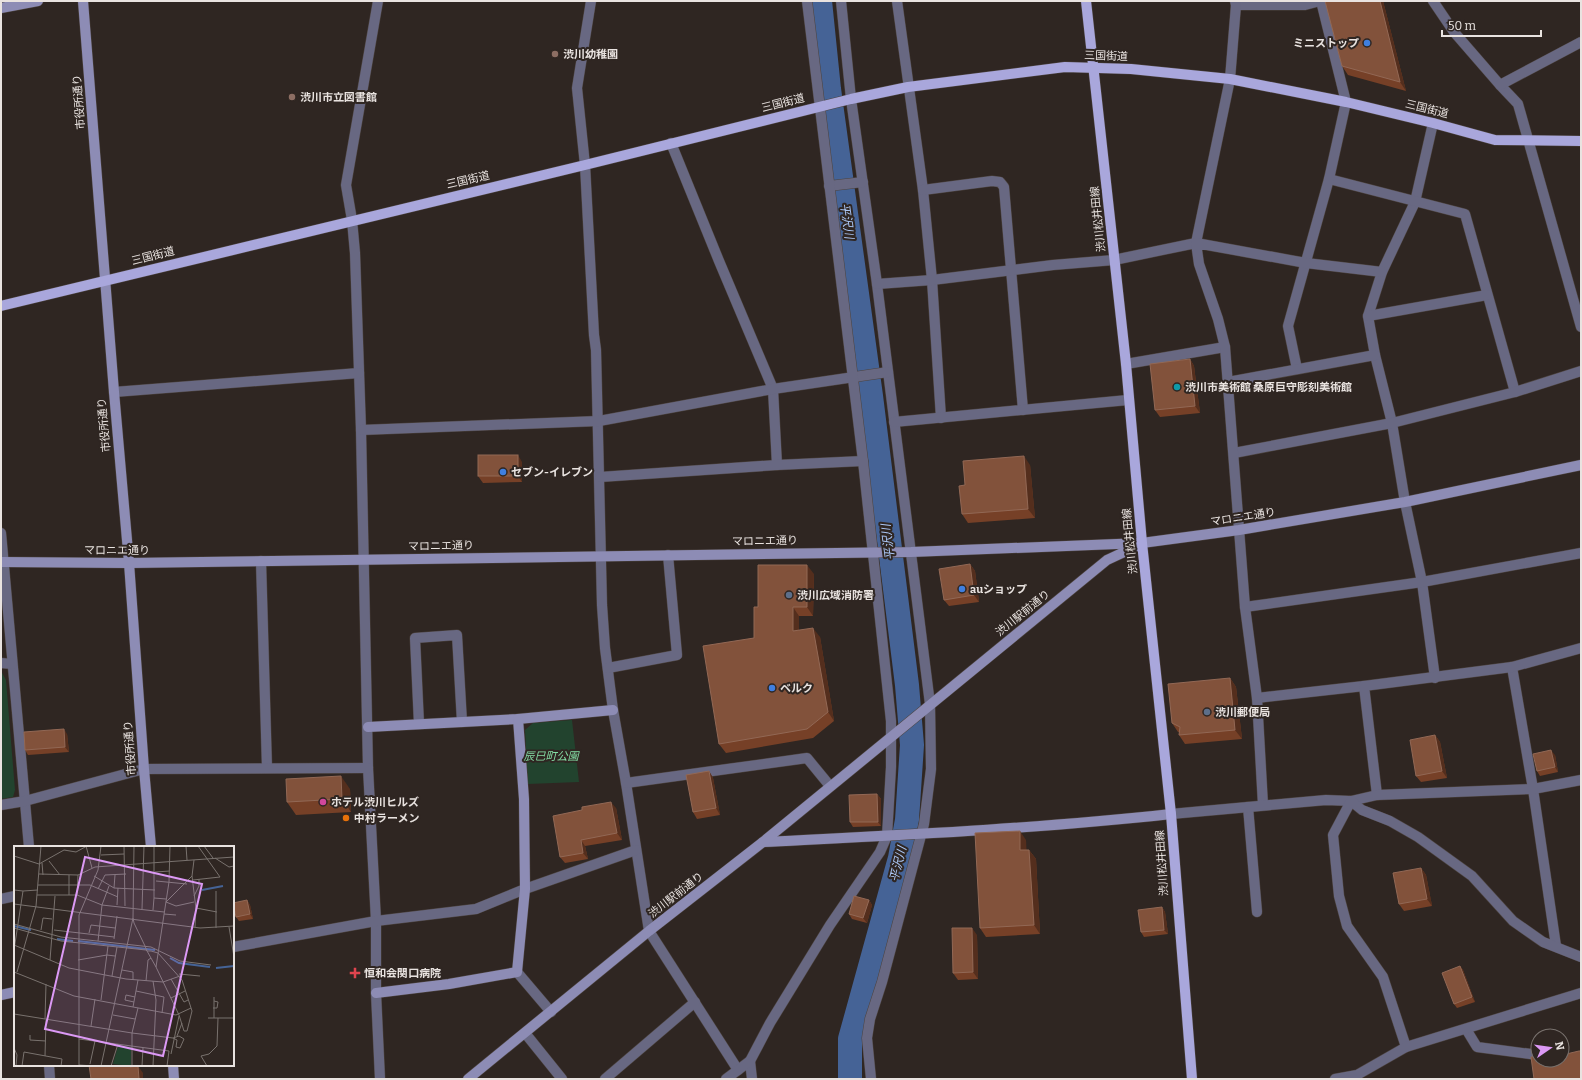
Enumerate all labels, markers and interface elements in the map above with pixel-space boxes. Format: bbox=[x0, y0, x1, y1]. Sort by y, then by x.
scale bar bbox=[1442, 12, 1541, 38]
text: 50 m bbox=[1448, 19, 1477, 33]
place label: ミニストップ bbox=[1293, 37, 1359, 50]
marker: ミニストップ bbox=[1362, 38, 1372, 48]
place label: 渋川幼稚園 bbox=[563, 48, 618, 61]
marker: 渋川幼稚園 bbox=[550, 49, 560, 59]
street label: 三国街道 bbox=[1084, 49, 1128, 63]
street label: 市役所通り bbox=[71, 74, 87, 130]
place label: 渋川市立図書館 bbox=[300, 91, 377, 104]
street label: 三国街道 bbox=[760, 91, 806, 115]
marker: 渋川市立図書館 bbox=[287, 92, 297, 102]
street label: 三国街道 bbox=[1404, 97, 1450, 121]
street label: 三国街道 bbox=[445, 169, 491, 191]
street label: 渋川松井田線 bbox=[1088, 186, 1108, 252]
water label: 平沢川 bbox=[838, 202, 857, 242]
street label: 三国街道 bbox=[130, 244, 176, 268]
place label: 渋川市美術館 桑原巨守彫刻美術館 bbox=[1185, 381, 1352, 394]
marker: 渋川市美術館 桑原巨守彫刻美術館 bbox=[1172, 382, 1182, 392]
street label: 市役所通り bbox=[95, 397, 113, 453]
place label: セブン-イレブン bbox=[511, 466, 593, 479]
marker: セブン-イレブン bbox=[498, 467, 508, 477]
street label: マロニエ通り bbox=[1209, 505, 1277, 529]
street label: 渋川松井田線 bbox=[1120, 508, 1140, 574]
water label: 平沢川 bbox=[879, 521, 897, 561]
street label: マロニエ通り bbox=[732, 534, 798, 548]
street label: マロニエ通り bbox=[408, 539, 474, 553]
street label: マロニエ通り bbox=[84, 544, 150, 557]
place label: auショップ bbox=[970, 583, 1027, 596]
marker: auショップ bbox=[957, 584, 967, 594]
street label: 渋川駅前通り bbox=[993, 587, 1053, 639]
place label: 渋川広域消防署 bbox=[797, 589, 874, 602]
marker: 渋川広域消防署 bbox=[784, 590, 794, 600]
place label: ベルク bbox=[780, 682, 813, 695]
marker: ベルク bbox=[767, 683, 777, 693]
place label: 渋川郵便局 bbox=[1215, 706, 1270, 719]
marker: 渋川郵便局 bbox=[1202, 707, 1212, 717]
street label: 市役所通り bbox=[122, 720, 138, 776]
park label: 辰巳町公園 bbox=[524, 750, 580, 763]
place label: ホテル渋川ヒルズ bbox=[331, 796, 419, 809]
marker: ホテル渋川ヒルズ bbox=[318, 797, 328, 807]
place label: 中村ラーメン bbox=[354, 812, 420, 825]
marker: 中村ラーメン bbox=[341, 813, 351, 823]
street label: 渋川松井田線 bbox=[1153, 830, 1171, 896]
water label: 平沢川 bbox=[887, 843, 910, 883]
inset map bbox=[14, 846, 234, 1066]
street label: 渋川駅前通り bbox=[646, 870, 706, 920]
marker: 恒和会関口病院 bbox=[349, 967, 361, 979]
place label: 恒和会関口病院 bbox=[364, 967, 441, 980]
north arrow bbox=[1530, 1028, 1570, 1068]
text: N bbox=[1552, 1040, 1567, 1052]

